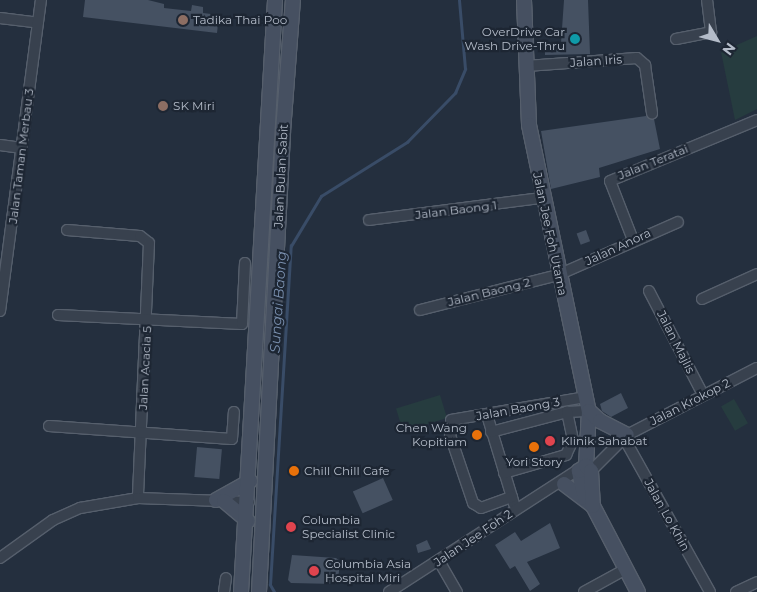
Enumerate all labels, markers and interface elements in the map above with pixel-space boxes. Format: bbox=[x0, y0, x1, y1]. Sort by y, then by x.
place label: Tadika Thai Poo bbox=[193, 13, 287, 27]
marker: Tadika Thai Poo bbox=[177, 14, 189, 26]
north arrow bbox=[692, 15, 742, 65]
place label: OverDrive Car Wash Drive-Thru bbox=[465, 25, 565, 53]
marker: OverDrive Car Wash Drive-Thru bbox=[569, 33, 581, 45]
text: N bbox=[718, 39, 740, 59]
street label: Jalan Iris bbox=[570, 52, 622, 70]
street label: Jalan Taman Merbau 3 bbox=[6, 88, 36, 224]
place label: SK Miri bbox=[173, 99, 215, 113]
marker: SK Miri bbox=[157, 100, 169, 112]
street label: Jalan Bulan Sabit bbox=[271, 124, 291, 228]
street label: Jalan Teratai bbox=[616, 141, 690, 183]
street label: Jalan Jee Foh Utama bbox=[530, 171, 570, 297]
street label: Jalan Baong 1 bbox=[414, 198, 498, 222]
street label: Jalan Anora bbox=[583, 226, 653, 268]
water label: Sungai Baong bbox=[266, 251, 290, 353]
street label: Jalan Baong 2 bbox=[446, 275, 532, 309]
street label: Jalan Majlis bbox=[654, 308, 698, 376]
street label: Jalan Acacia 5 bbox=[136, 326, 154, 410]
street label: Jalan Krokop 2 bbox=[648, 376, 732, 428]
street label: Jalan Baong 3 bbox=[475, 395, 561, 423]
place label: Chen Wang Kopitiam bbox=[396, 421, 467, 449]
marker: Chen Wang Kopitiam bbox=[471, 429, 483, 441]
marker: Klinik Sahabat bbox=[543, 434, 557, 448]
place label: Klinik Sahabat bbox=[561, 434, 647, 448]
marker: Yori Story bbox=[528, 441, 540, 453]
place label: Yori Story bbox=[506, 455, 562, 469]
place label: Chill Chill Cafe bbox=[304, 464, 390, 478]
marker: Chill Chill Cafe bbox=[288, 465, 300, 477]
street label: Jalan Lo Khin bbox=[641, 476, 693, 554]
street label: Jalan Jee Foh 2 bbox=[431, 507, 515, 569]
place label: Columbia Specialist Clinic bbox=[302, 513, 395, 541]
marker: Columbia Specialist Clinic bbox=[284, 520, 298, 534]
place label: Columbia Asia Hospital Miri bbox=[325, 557, 411, 585]
marker: Columbia Asia Hospital Miri bbox=[307, 564, 321, 578]

